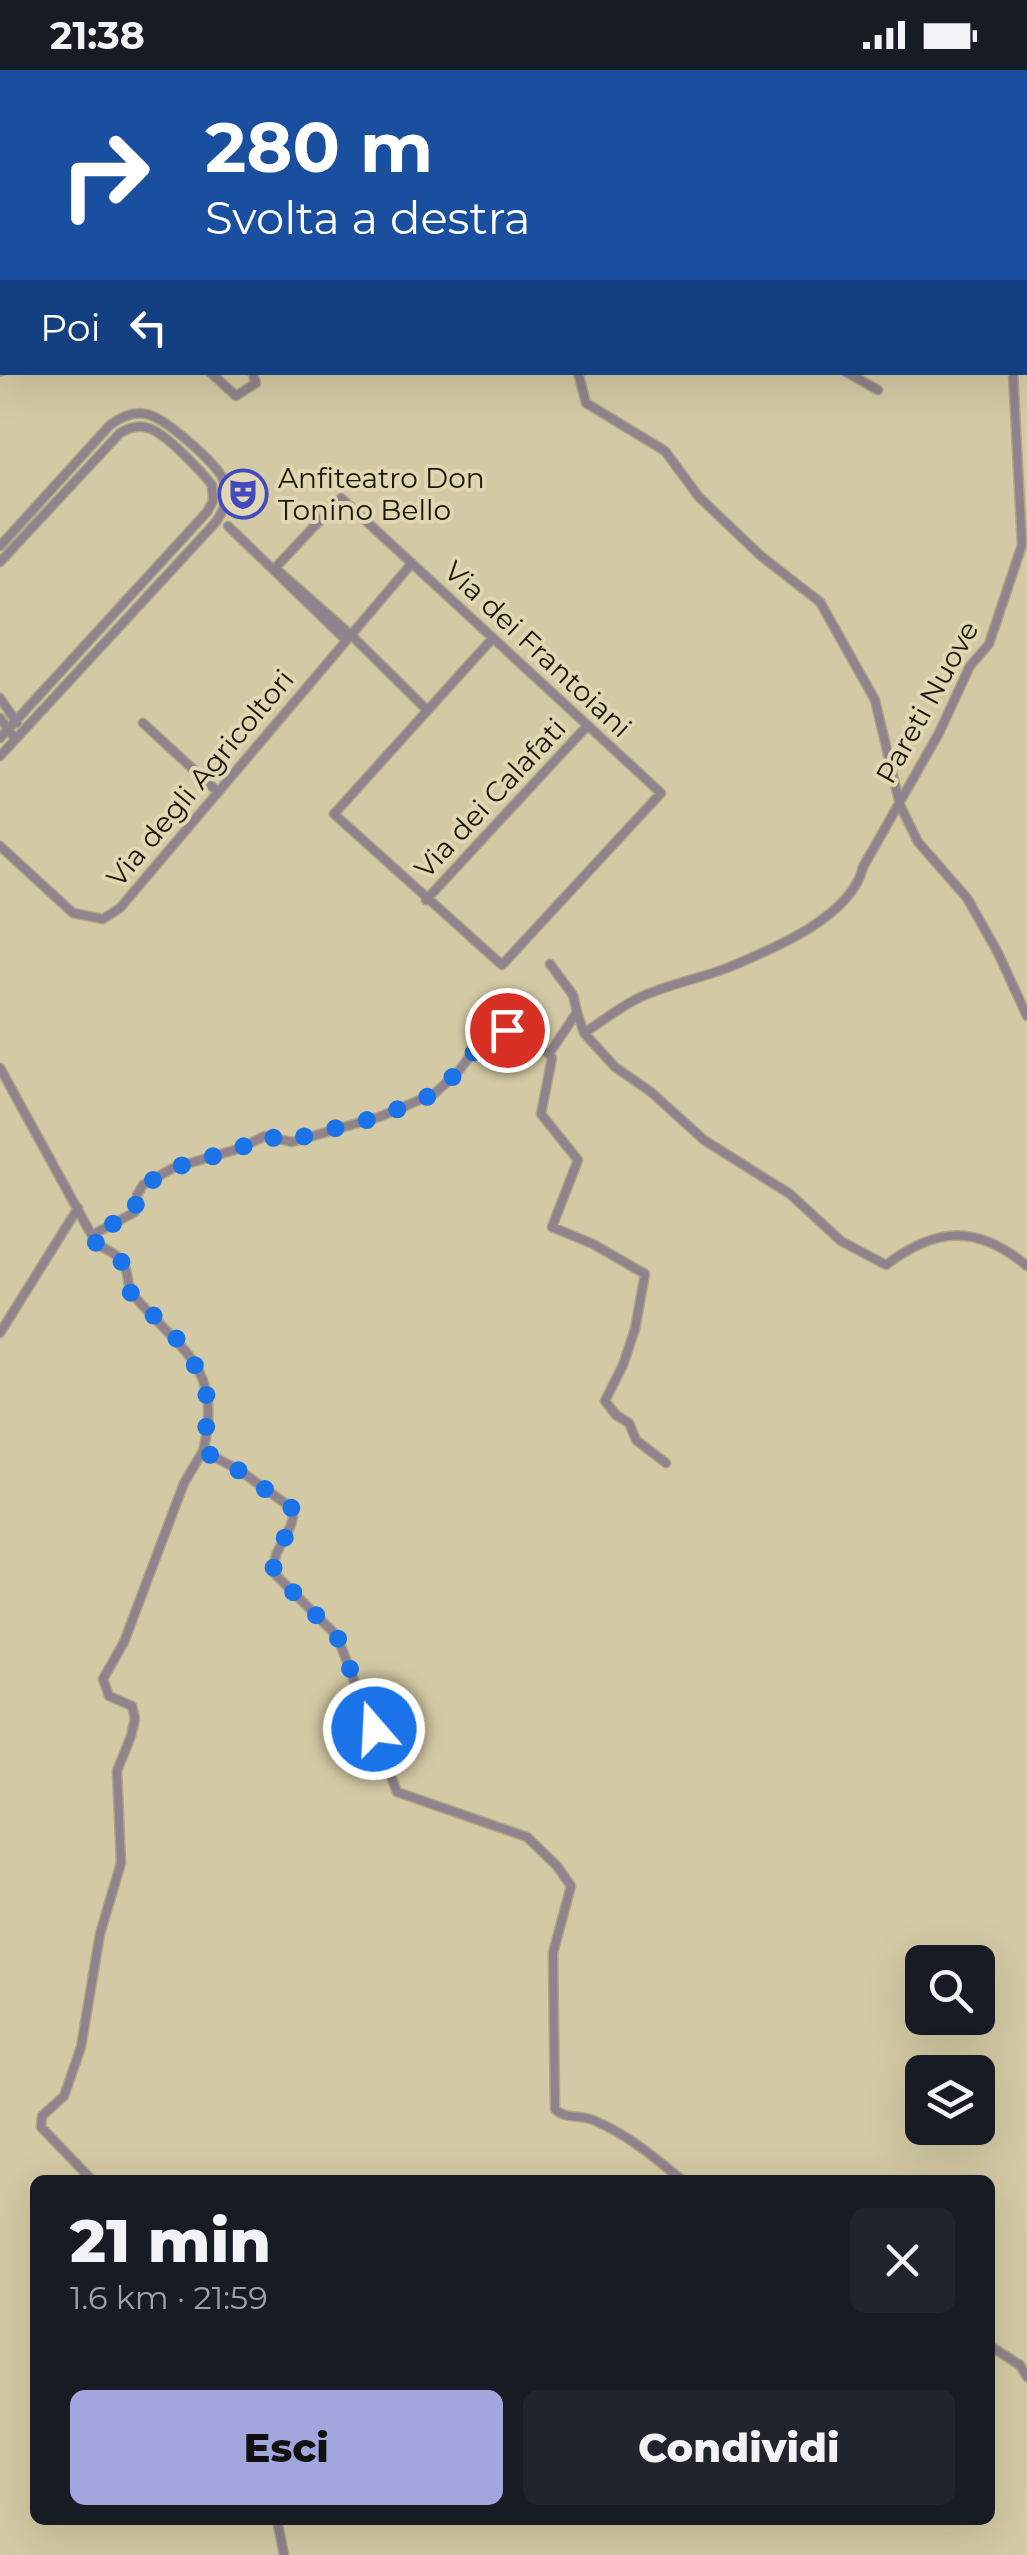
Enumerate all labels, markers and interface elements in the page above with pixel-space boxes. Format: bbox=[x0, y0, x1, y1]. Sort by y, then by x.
text: 21:38 bbox=[50, 12, 145, 59]
text: 280 m bbox=[205, 104, 433, 190]
icon: right bbox=[40, 110, 170, 240]
text: Svolta a destra bbox=[205, 190, 531, 245]
icon: left bbox=[121, 300, 176, 355]
text: Poi bbox=[40, 304, 101, 351]
place label: Anfiteatro Don Tonino Bello bbox=[278, 461, 485, 527]
theatre icon: Anfiteatro Don Tonino Bello bbox=[217, 468, 269, 520]
street label: Via dei Frantoiani bbox=[438, 554, 638, 744]
street label: Pareti Nuove bbox=[868, 615, 986, 789]
street label: Via degli Agricoltori bbox=[99, 663, 301, 893]
street label: Via dei Calafati bbox=[407, 711, 573, 885]
pin bbox=[465, 988, 550, 1073]
icon: arrive bbox=[480, 1003, 535, 1058]
position arrow bbox=[322, 1677, 426, 1781]
map controls bbox=[905, 1945, 995, 2145]
button: search bbox=[905, 1945, 995, 2035]
button: layers bbox=[905, 2055, 995, 2145]
text: 21 min bbox=[70, 2204, 271, 2277]
button: close bbox=[850, 2208, 955, 2313]
text: 1.6 km · 21:59 bbox=[70, 2278, 268, 2317]
button: Esci bbox=[70, 2390, 503, 2505]
button: Condividi bbox=[523, 2390, 955, 2505]

